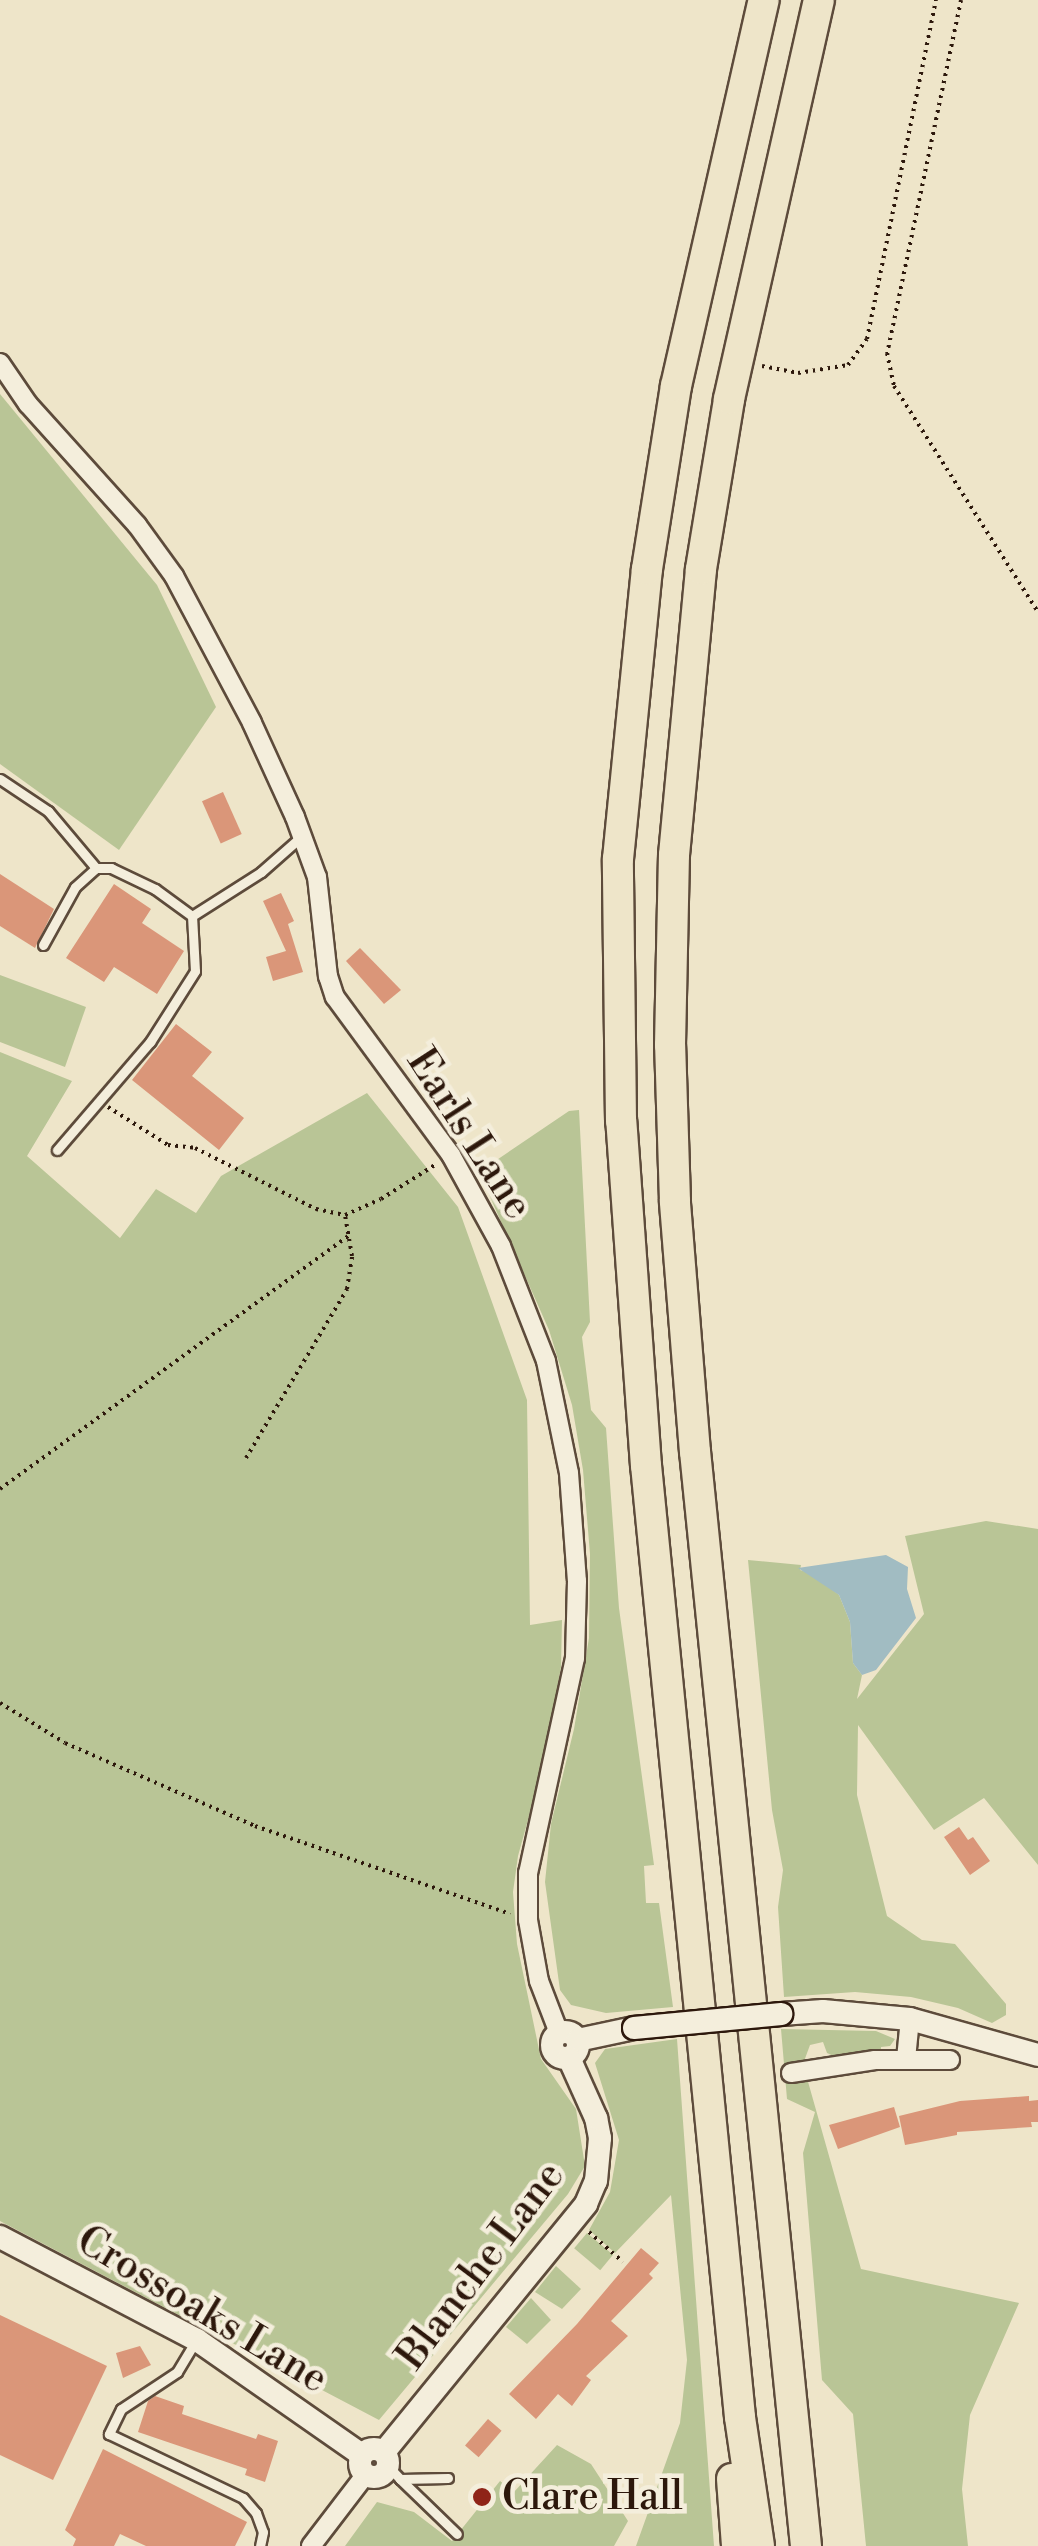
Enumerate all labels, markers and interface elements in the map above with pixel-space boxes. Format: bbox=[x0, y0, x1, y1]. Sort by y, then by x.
street label: Earls Lane bbox=[396, 1040, 542, 1228]
street label: Blanche Lane bbox=[388, 2153, 574, 2379]
street label: Crossoaks Lane bbox=[68, 2216, 336, 2404]
place label: Clare Hall bbox=[502, 2473, 683, 2521]
marker: Clare Hall bbox=[471, 2486, 493, 2508]

